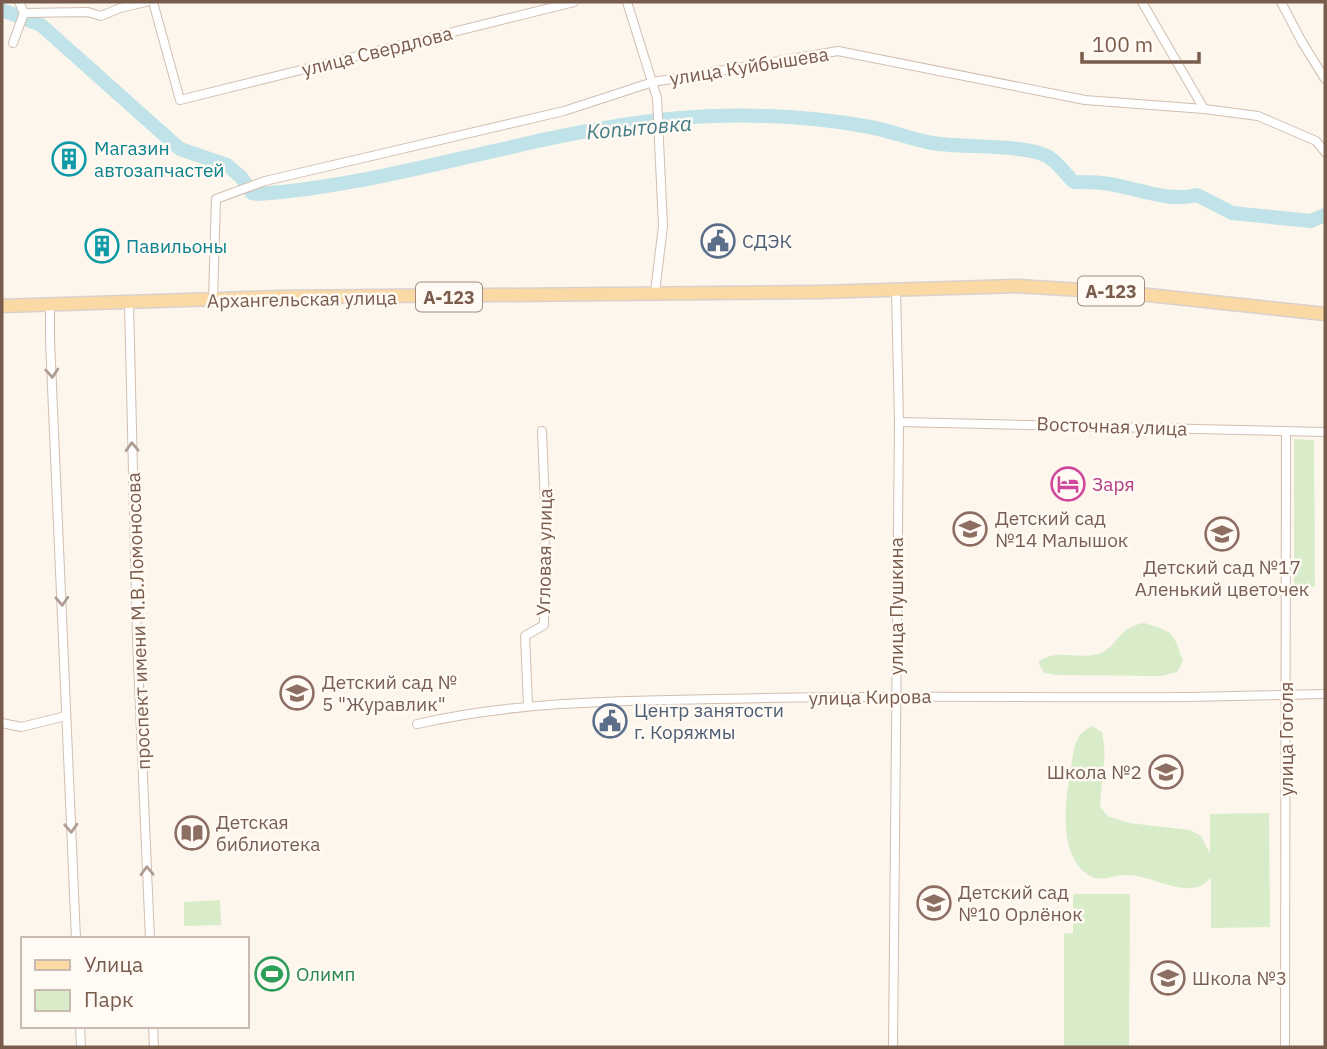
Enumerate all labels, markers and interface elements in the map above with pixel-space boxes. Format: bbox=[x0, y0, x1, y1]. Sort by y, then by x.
street label: улица Свердлова bbox=[299, 21, 455, 81]
scale bar bbox=[1082, 21, 1199, 65]
text: 100 m bbox=[1092, 30, 1153, 58]
street label: улица Куйбышева bbox=[668, 42, 830, 90]
water label: Копытовка bbox=[585, 108, 693, 146]
place label: Магазин автозапчастей bbox=[94, 136, 225, 182]
building icon: Магазин автозапчастей bbox=[50, 140, 88, 178]
public building icon: СДЭК bbox=[699, 222, 737, 260]
building icon: Павильоны bbox=[83, 227, 121, 265]
place label: СДЭК bbox=[742, 229, 792, 253]
place label: Павильоны bbox=[126, 234, 227, 258]
road number: А-123 bbox=[1078, 276, 1144, 306]
road number: А-123 bbox=[416, 282, 482, 312]
street label: Архангельская улица bbox=[207, 285, 397, 313]
one-way arrow bbox=[44, 368, 59, 379]
street label: Восточная улица bbox=[1036, 411, 1188, 441]
one-way arrow bbox=[124, 442, 139, 453]
hotel icon: Заря bbox=[1049, 465, 1087, 503]
street label: проспект имени М.В.Ломоносова bbox=[121, 472, 155, 770]
place label: Заря bbox=[1092, 472, 1135, 496]
street label: Угловая улица bbox=[531, 488, 557, 616]
place label: Детский сад №14 Малышок bbox=[995, 506, 1128, 552]
school or university icon: Детский сад №14 Малышок bbox=[951, 510, 989, 548]
school or university icon: Детский сад №17 Аленький цветочек bbox=[1203, 515, 1241, 553]
street label: улица Пушкина bbox=[884, 537, 908, 675]
place label: Детский сад №17 Аленький цветочек bbox=[1135, 555, 1309, 601]
one-way arrow bbox=[54, 595, 69, 606]
place label: Детский сад № 5 "Журавлик" bbox=[322, 670, 457, 716]
school or university icon: Детский сад № 5 "Журавлик" bbox=[278, 674, 316, 712]
street label: улица Гоголя bbox=[1274, 682, 1298, 796]
street label: улица Кирова bbox=[808, 684, 932, 710]
place label: Центр занятости г. Коряжмы bbox=[634, 698, 784, 744]
public building icon: Центр занятости г. Коряжмы bbox=[591, 702, 629, 740]
school or university icon: Школа №2 bbox=[1147, 753, 1185, 791]
place label: Школа №2 bbox=[1047, 760, 1142, 784]
place label: Детская библиотека bbox=[216, 810, 320, 856]
library icon: Детская библиотека bbox=[173, 814, 211, 852]
one-way arrow bbox=[64, 823, 79, 834]
one-way arrow bbox=[140, 865, 155, 876]
place label: Детский сад №10 Орлёнок bbox=[958, 880, 1083, 926]
school or university icon: Детский сад №10 Орлёнок bbox=[915, 884, 953, 922]
legend bbox=[21, 937, 248, 1028]
text: Улица bbox=[84, 950, 143, 978]
sports icon: Олимп bbox=[253, 955, 291, 993]
school or university icon: Школа №3 bbox=[1149, 959, 1187, 997]
place label: Олимп bbox=[296, 962, 355, 986]
place label: Школа №3 bbox=[1192, 966, 1287, 990]
text: Парк bbox=[84, 985, 134, 1013]

